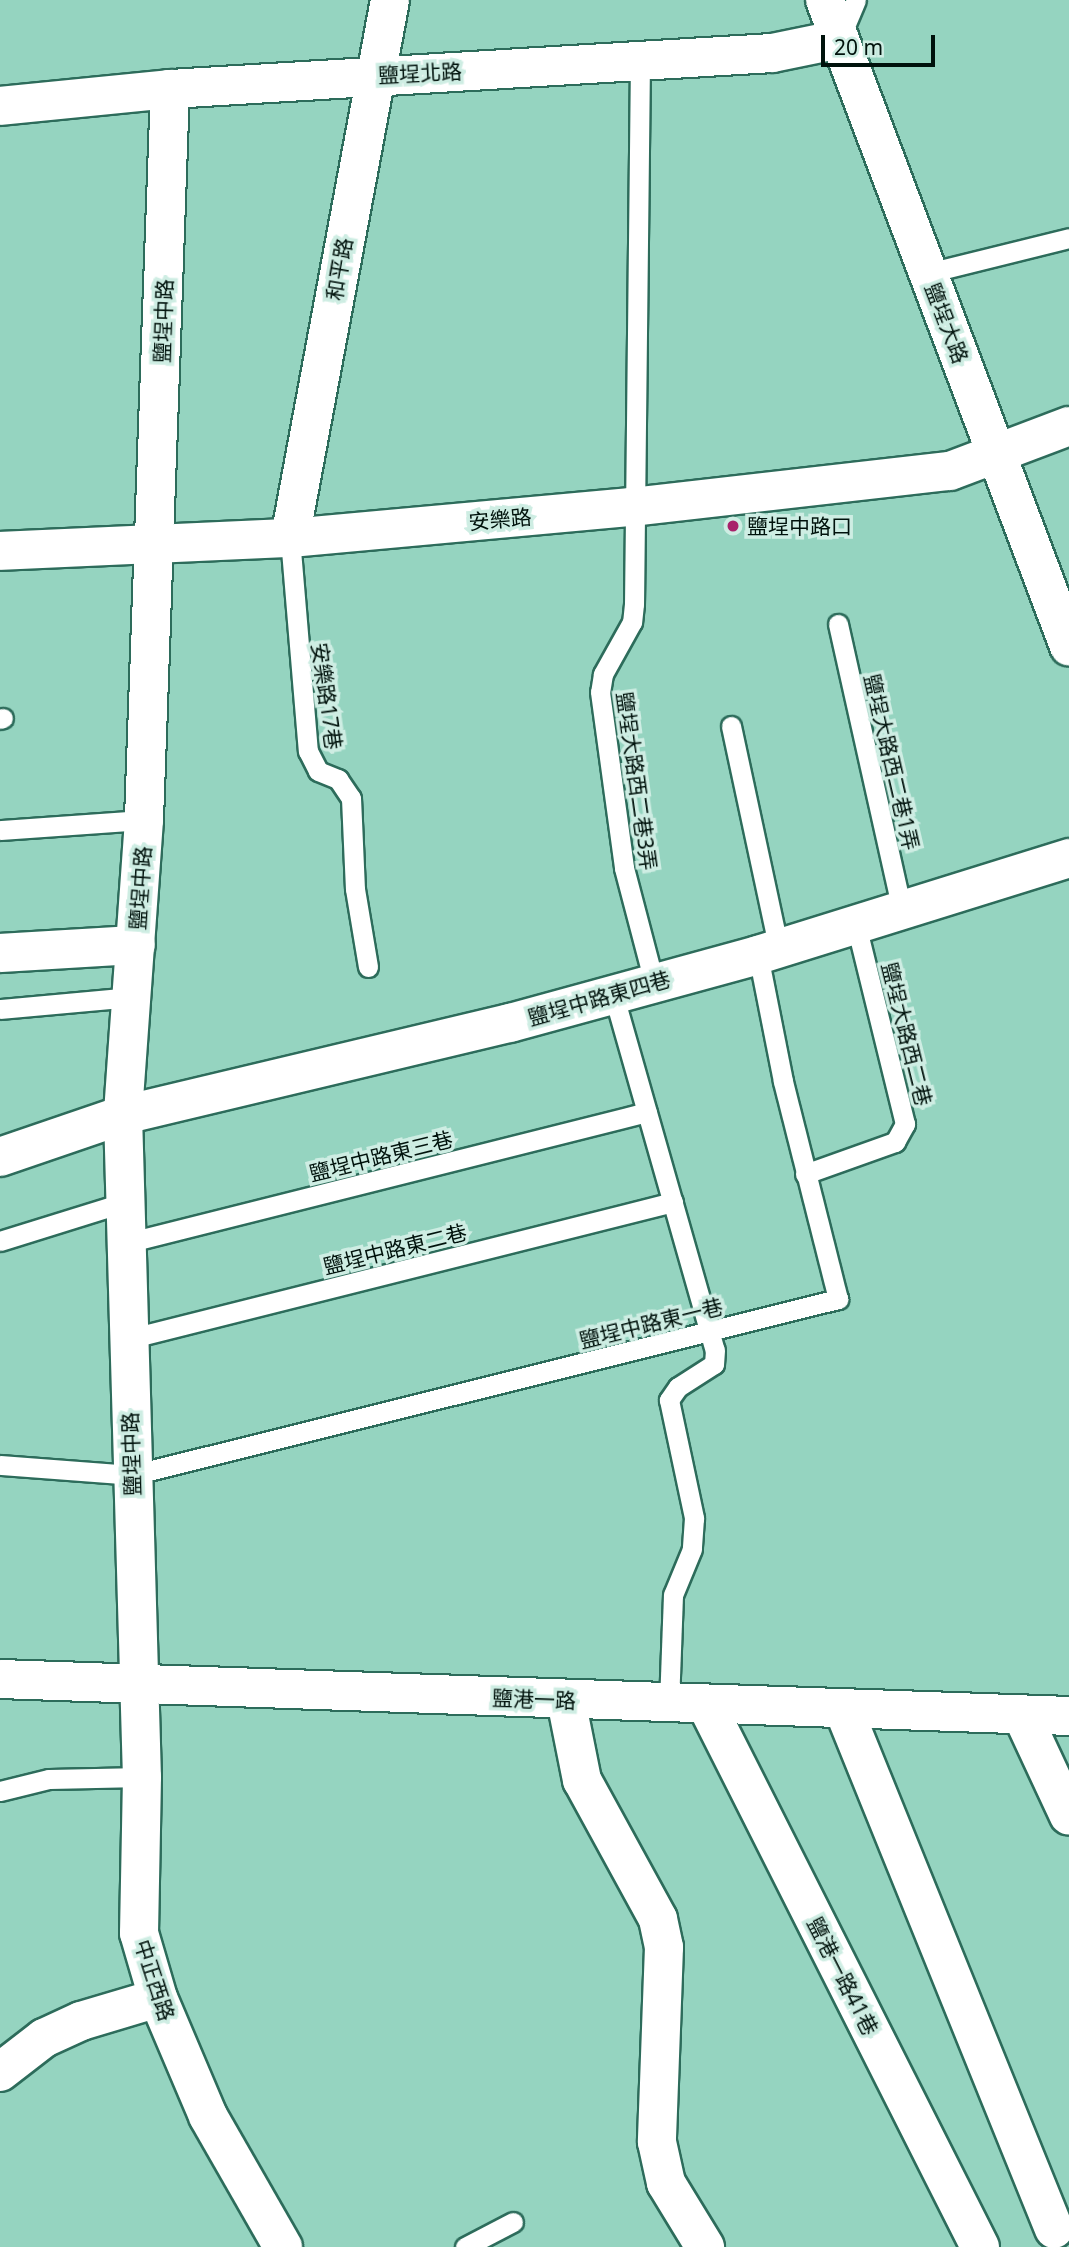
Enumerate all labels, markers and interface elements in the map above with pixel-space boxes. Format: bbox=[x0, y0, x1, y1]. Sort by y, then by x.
scale bar bbox=[824, 21, 938, 65]
text: 20 m bbox=[834, 33, 883, 61]
street label: 鹽埕北路 bbox=[377, 58, 463, 88]
street label: 和平路 bbox=[321, 236, 357, 302]
street label: 鹽埕中路 bbox=[149, 279, 177, 363]
street label: 鹽埕大路 bbox=[920, 279, 974, 367]
street label: 安樂路 bbox=[468, 504, 532, 534]
place label: 鹽埕中路口 bbox=[747, 513, 852, 539]
marker: 鹽埕中路口 bbox=[725, 518, 741, 534]
street label: 安樂路17巷 bbox=[307, 641, 347, 751]
street label: 鹽埕大路西二巷1弄 bbox=[859, 671, 925, 853]
street label: 鹽埕大路西二巷3弄 bbox=[612, 690, 662, 872]
street label: 鹽埕中路 bbox=[125, 845, 155, 931]
street label: 鹽埕大路西二巷 bbox=[877, 960, 937, 1108]
street label: 鹽埕中路東四巷 bbox=[525, 966, 673, 1030]
street label: 鹽埕中路東三巷 bbox=[307, 1126, 455, 1186]
street label: 鹽埕中路東二巷 bbox=[321, 1219, 469, 1279]
street label: 鹽埕中路東一巷 bbox=[577, 1293, 725, 1353]
street label: 鹽埕中路 bbox=[117, 1412, 145, 1496]
street label: 鹽港一路 bbox=[492, 1685, 576, 1713]
street label: 鹽港一路41巷 bbox=[802, 1913, 884, 2039]
street label: 中正西路 bbox=[130, 1936, 180, 2024]

